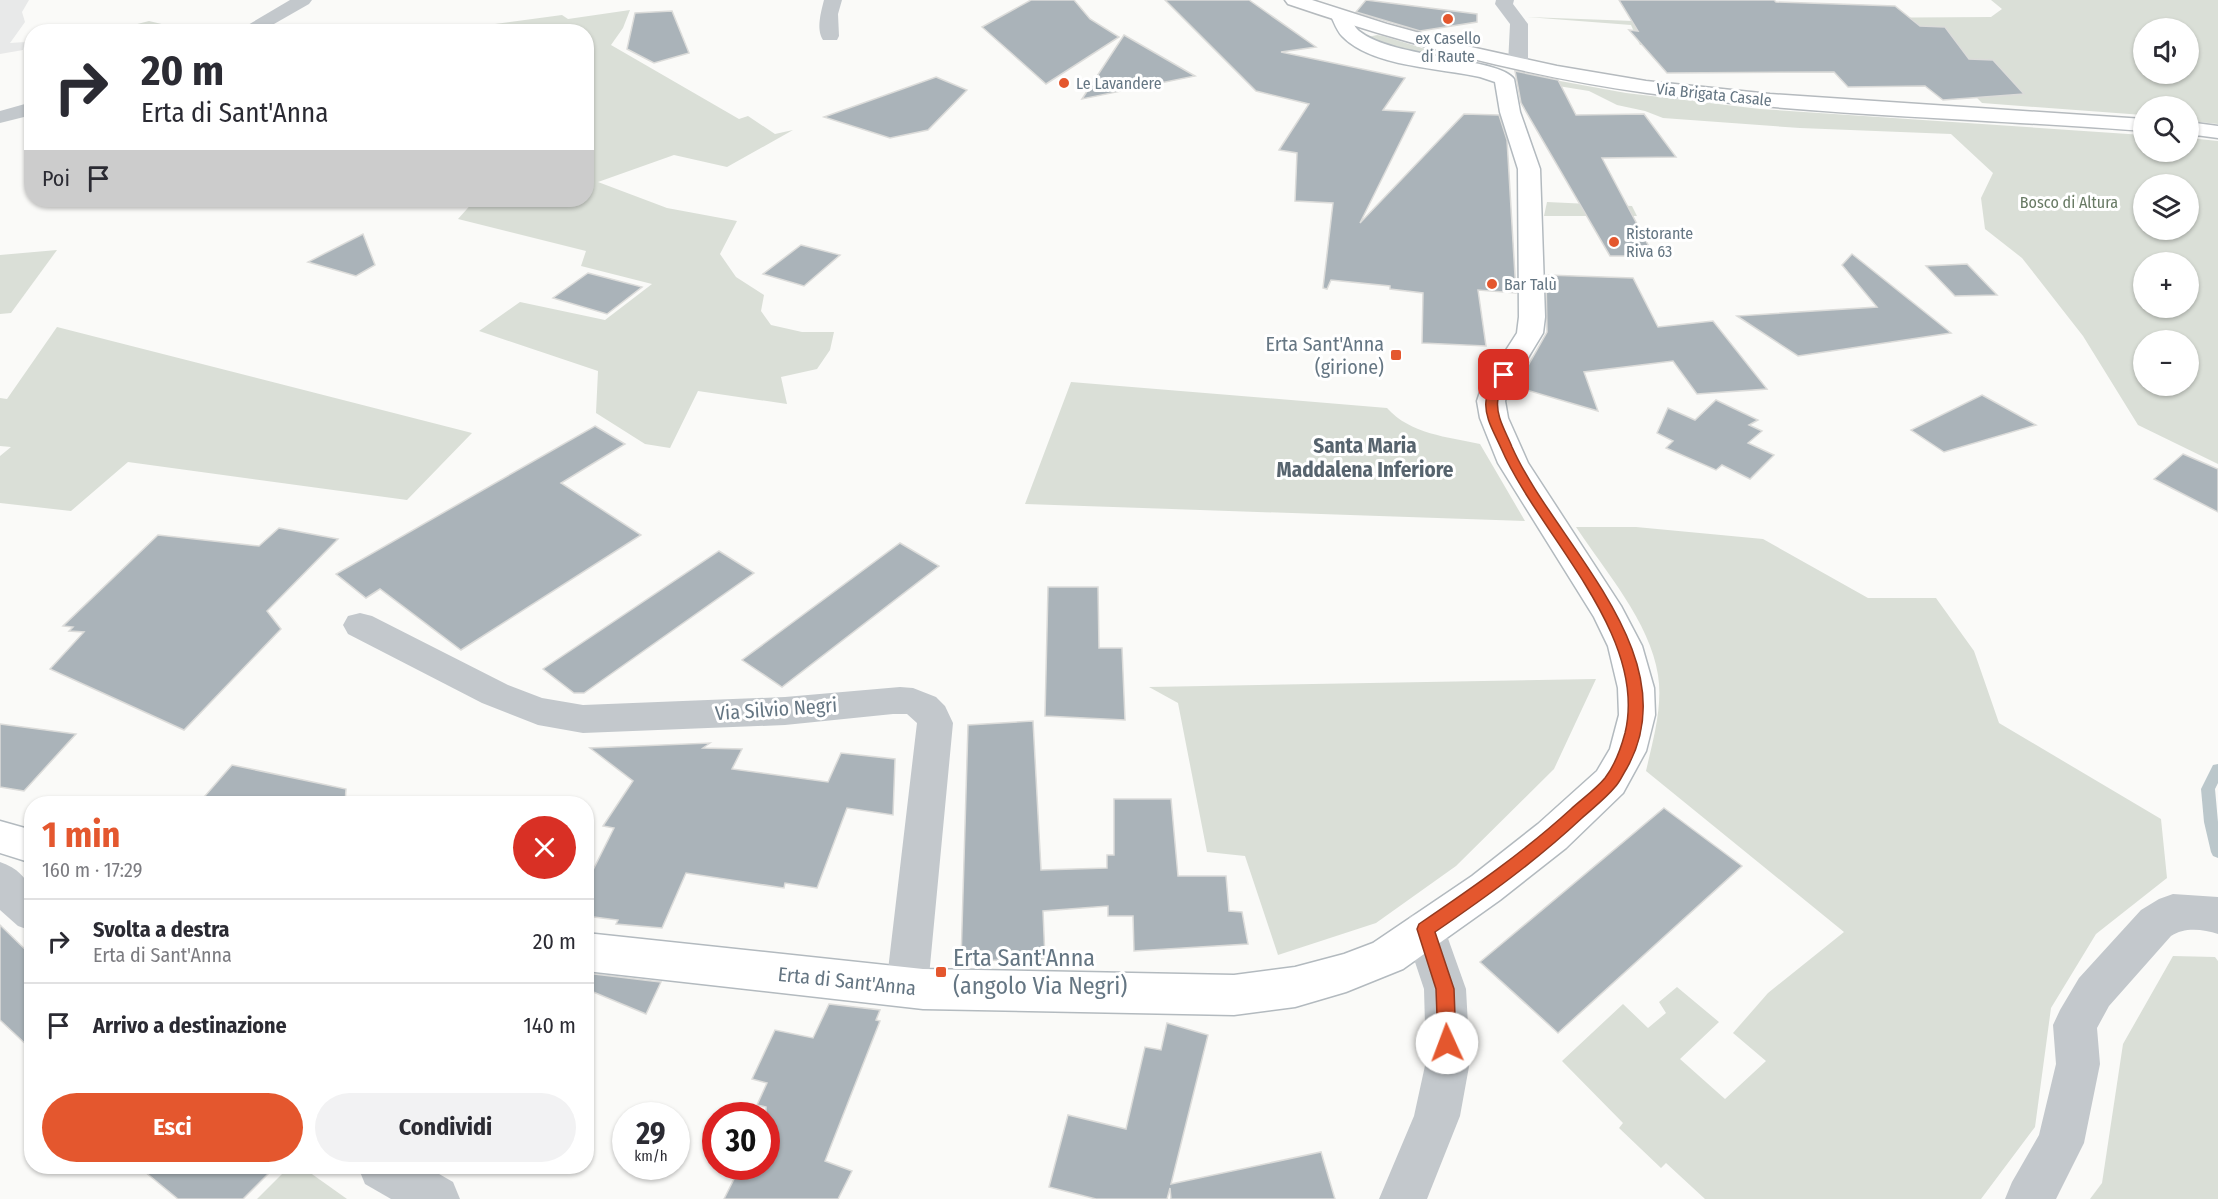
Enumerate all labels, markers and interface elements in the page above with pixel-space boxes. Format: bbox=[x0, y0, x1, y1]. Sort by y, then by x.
marker: ex Casello di Raute bbox=[1441, 12, 1455, 26]
map controls bbox=[2133, 18, 2199, 396]
button: sound bbox=[2133, 18, 2199, 84]
place label: ex Casello di Raute bbox=[1415, 29, 1481, 66]
text: 20 m bbox=[141, 46, 224, 96]
icon: right bbox=[42, 48, 120, 126]
place label: Le Lavandere bbox=[1076, 74, 1162, 93]
marker: Le Lavandere bbox=[1057, 76, 1071, 90]
street label: Via Brigata Casale bbox=[1655, 79, 1773, 110]
button: search bbox=[2133, 96, 2199, 162]
text: Erta di Sant'Anna bbox=[141, 97, 328, 129]
icon: arrive bbox=[82, 162, 115, 195]
text: Poi bbox=[42, 165, 70, 192]
button: layers bbox=[2133, 174, 2199, 240]
park label: Bosco di Altura bbox=[2020, 193, 2118, 212]
place label: Ristorante Riva 63 bbox=[1626, 224, 1693, 261]
marker: Ristorante Riva 63 bbox=[1607, 235, 1621, 249]
button: + bbox=[2133, 252, 2199, 318]
place label: Bar Talù bbox=[1504, 275, 1557, 294]
marker: Bar Talù bbox=[1485, 277, 1499, 291]
button: − bbox=[2133, 330, 2199, 396]
place label: Erta Sant'Anna (girione) bbox=[1266, 332, 1384, 379]
marker: Erta Sant'Anna (girione) bbox=[1389, 348, 1403, 362]
pin bbox=[1478, 349, 1529, 400]
icon: arrive bbox=[1487, 358, 1520, 391]
district label: Santa Maria Maddalena Inferiore bbox=[1277, 433, 1454, 483]
street label: Via Silvio Negri bbox=[714, 693, 838, 725]
text: 1 min bbox=[42, 813, 120, 857]
button: close bbox=[513, 816, 576, 879]
text: 160 m · 17:29 bbox=[42, 858, 142, 882]
text: Svolta a destra bbox=[93, 916, 230, 943]
icon: right bbox=[42, 925, 75, 958]
text: 20 m bbox=[533, 928, 576, 955]
text: Erta di Sant'Anna bbox=[93, 943, 232, 967]
place label: Erta Sant'Anna (angolo Via Negri) bbox=[953, 944, 1127, 1000]
street label: Erta di Sant'Anna bbox=[777, 962, 917, 1000]
marker: Erta Sant'Anna (angolo Via Negri) bbox=[934, 965, 948, 979]
icon: arrive bbox=[42, 1009, 75, 1042]
position arrow bbox=[1415, 1011, 1479, 1075]
text: Arrivo a destinazione bbox=[93, 1012, 287, 1039]
text: 140 m bbox=[523, 1012, 576, 1039]
button: Esci bbox=[42, 1093, 303, 1162]
button: Condividi bbox=[315, 1093, 576, 1162]
speed limit sign: 30 bbox=[702, 1102, 780, 1180]
text: 29 bbox=[636, 1116, 666, 1152]
text: km/h bbox=[634, 1147, 668, 1165]

